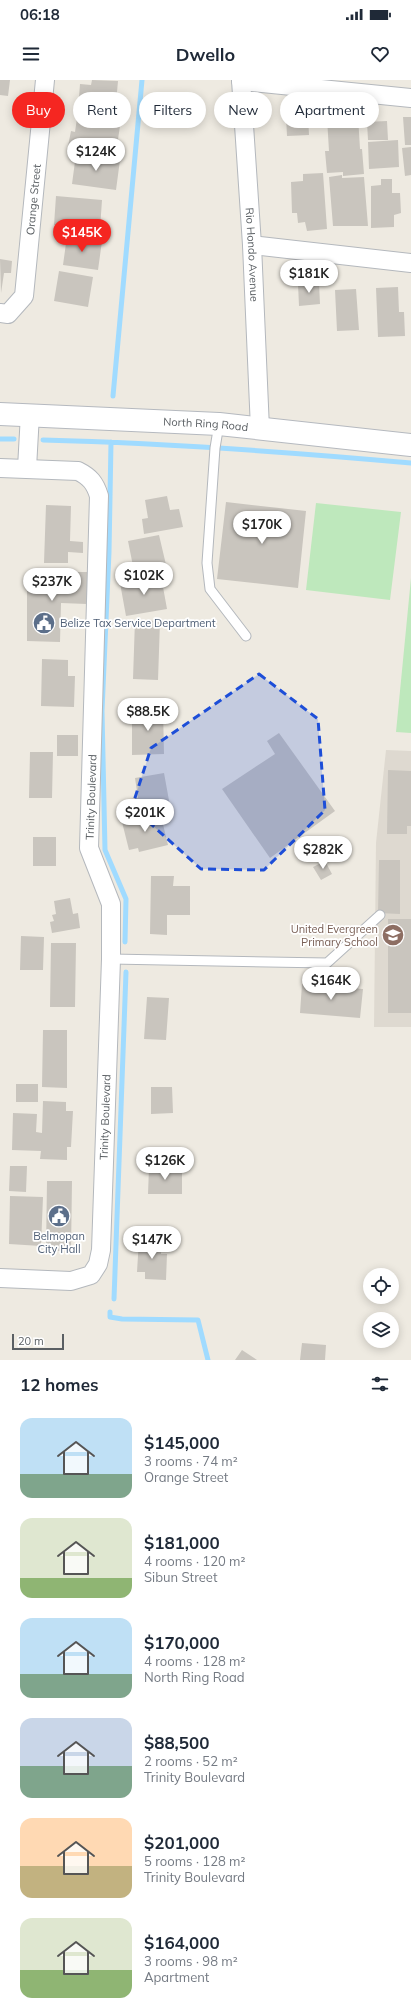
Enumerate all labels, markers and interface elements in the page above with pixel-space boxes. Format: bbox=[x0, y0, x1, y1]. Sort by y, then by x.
text: 06:18 bbox=[20, 5, 60, 24]
icon: menu bbox=[20, 43, 42, 65]
text: Dwello bbox=[176, 43, 235, 66]
icon: heart bbox=[369, 43, 391, 65]
chip: Buy bbox=[12, 92, 65, 128]
chip: Rent bbox=[73, 92, 131, 128]
chip: Filters bbox=[139, 92, 206, 128]
chip: New bbox=[214, 92, 272, 128]
chip: Apartment bbox=[280, 92, 379, 128]
pin: $124K bbox=[68, 138, 124, 172]
text: $124K bbox=[76, 143, 116, 159]
street label: Orange Street bbox=[23, 163, 44, 236]
street label: Rio Hondo Avenue bbox=[243, 207, 261, 302]
pin: $145K bbox=[54, 219, 110, 253]
text: $145K bbox=[62, 224, 102, 240]
pin: $181K bbox=[281, 260, 337, 294]
text: $181K bbox=[289, 265, 329, 281]
street label: North Ring Road bbox=[163, 414, 249, 434]
pin: $170K bbox=[234, 511, 290, 545]
text: $170K bbox=[242, 516, 282, 532]
pin: $102K bbox=[116, 562, 172, 596]
text: $102K bbox=[124, 567, 164, 583]
pin: $237K bbox=[24, 568, 80, 602]
text: $237K bbox=[32, 573, 72, 589]
public building icon: Belize Tax Service Department bbox=[31, 610, 57, 636]
place label: Belize Tax Service Department bbox=[60, 616, 216, 630]
pin: $88.5K bbox=[115, 698, 181, 732]
text: $88.5K bbox=[126, 703, 170, 719]
street label: Trinity Boulevard bbox=[83, 754, 99, 840]
pin: $201K bbox=[117, 799, 173, 833]
text: $201K bbox=[125, 804, 165, 820]
pin: $282K bbox=[295, 836, 351, 870]
text: $282K bbox=[303, 841, 343, 857]
place label: United Evergreen Primary School bbox=[291, 922, 378, 949]
school or university icon: United Evergreen Primary School bbox=[380, 922, 406, 948]
pin: $164K bbox=[303, 967, 359, 1001]
text: $164K bbox=[311, 972, 351, 988]
street label: Trinity Boulevard bbox=[97, 1074, 113, 1160]
pin: $126K bbox=[137, 1147, 193, 1181]
text: $126K bbox=[145, 1152, 185, 1168]
public building icon: Belmopan City Hall bbox=[46, 1203, 72, 1229]
pin: $147K bbox=[124, 1226, 180, 1260]
place label: Belmopan City Hall bbox=[33, 1229, 85, 1256]
text: $147K bbox=[132, 1231, 172, 1247]
map controls bbox=[363, 1268, 399, 1348]
button: locate bbox=[363, 1268, 399, 1304]
button: layers bbox=[363, 1312, 399, 1348]
scale bar bbox=[12, 1332, 64, 1351]
text: 20 m bbox=[18, 1334, 44, 1348]
icon: filters bbox=[369, 1373, 391, 1395]
text: 12 homes bbox=[20, 1374, 99, 1395]
text: $145,000 bbox=[144, 1432, 220, 1453]
icon: home bbox=[52, 1434, 100, 1482]
text: 3 rooms · 74 m² bbox=[144, 1453, 238, 1469]
text: Orange Street bbox=[144, 1469, 228, 1485]
text: $181,000 bbox=[144, 1532, 220, 1553]
icon: home bbox=[52, 1534, 100, 1582]
text: 4 rooms · 120 m² bbox=[144, 1553, 245, 1569]
text: Sibun Street bbox=[144, 1569, 217, 1585]
text: $170,000 bbox=[144, 1632, 220, 1653]
icon: home bbox=[52, 1634, 100, 1682]
text: 4 rooms · 128 m² bbox=[144, 1653, 245, 1669]
text: North Ring Road bbox=[144, 1669, 245, 1685]
text: $88,500 bbox=[144, 1732, 209, 1753]
icon: home bbox=[52, 1734, 100, 1782]
text: 2 rooms · 52 m² bbox=[144, 1753, 238, 1769]
text: Trinity Boulevard bbox=[144, 1769, 245, 1785]
text: $201,000 bbox=[144, 1832, 220, 1853]
icon: home bbox=[52, 1834, 100, 1882]
text: 5 rooms · 128 m² bbox=[144, 1853, 245, 1869]
text: Trinity Boulevard bbox=[144, 1869, 245, 1885]
text: $164,000 bbox=[144, 1932, 220, 1953]
icon: home bbox=[52, 1934, 100, 1982]
text: 3 rooms · 98 m² bbox=[144, 1953, 238, 1969]
text: Apartment bbox=[144, 1969, 209, 1985]

